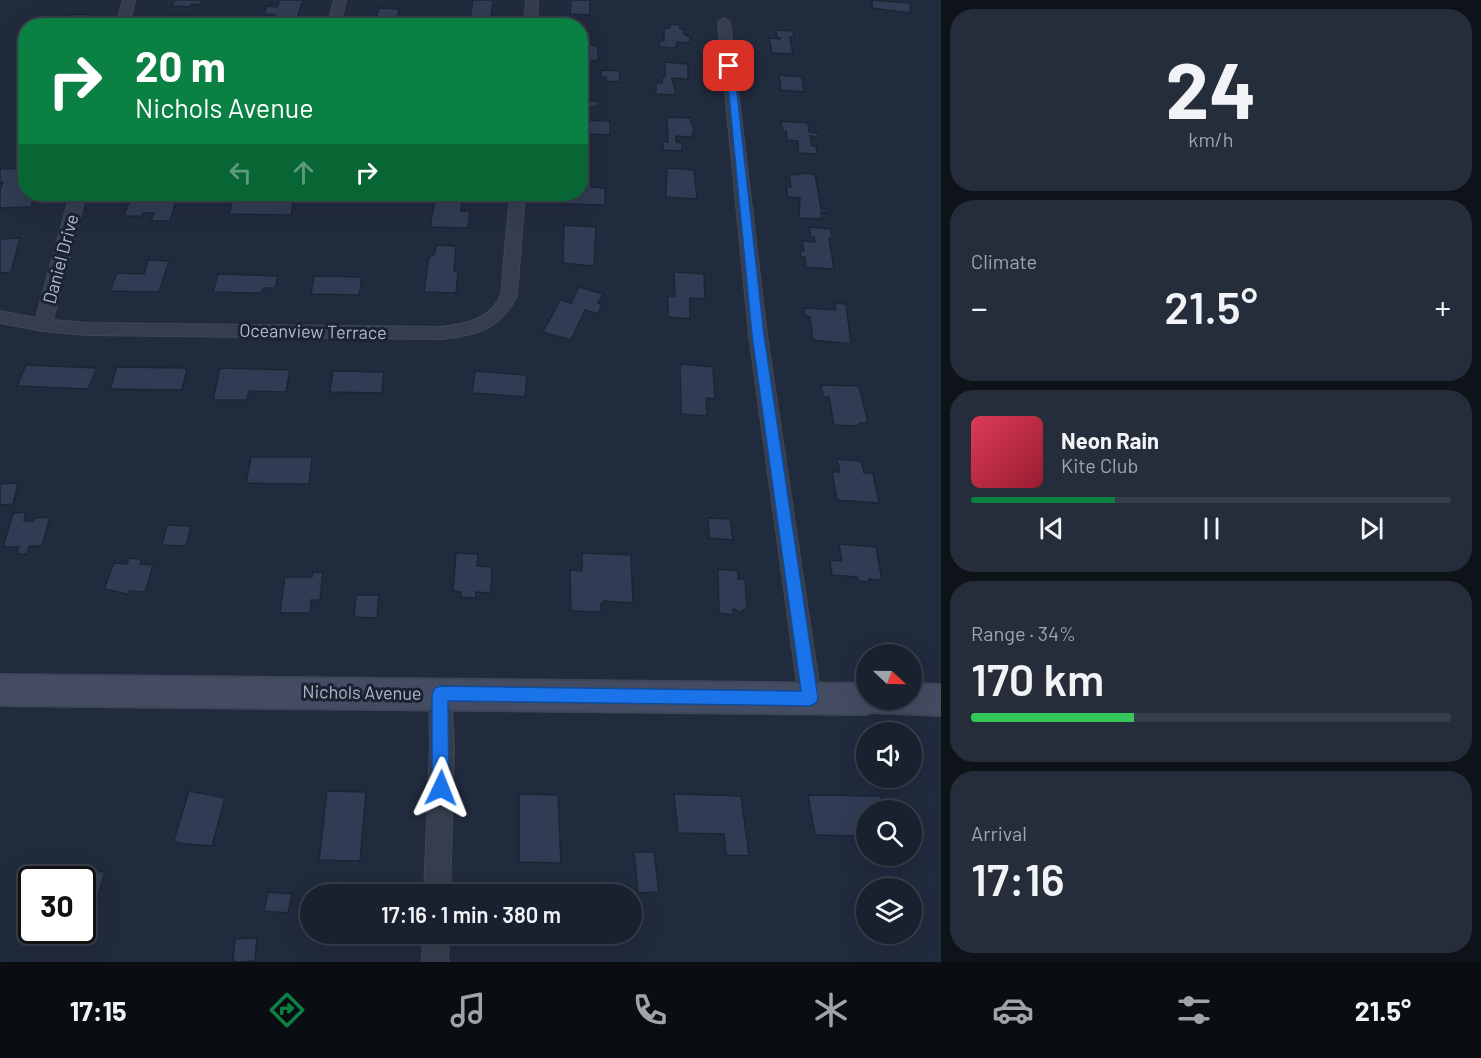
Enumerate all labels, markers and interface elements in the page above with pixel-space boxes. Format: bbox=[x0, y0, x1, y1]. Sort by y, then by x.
text: 20 m bbox=[135, 40, 226, 90]
pin bbox=[703, 40, 754, 91]
text: 24 bbox=[1166, 41, 1256, 135]
icon: right bbox=[36, 42, 114, 120]
icon: arrive bbox=[712, 49, 745, 82]
text: Nichols Avenue bbox=[135, 91, 314, 123]
text: km/h bbox=[1188, 127, 1234, 151]
icon: left bbox=[224, 156, 257, 189]
icon: ahead bbox=[287, 156, 320, 189]
icon: right bbox=[350, 156, 383, 189]
street label: Daniel Drive bbox=[38, 211, 83, 306]
text: Climate bbox=[971, 249, 1037, 273]
text: 21.5° bbox=[1164, 279, 1258, 333]
text: − bbox=[971, 287, 988, 327]
text: + bbox=[1434, 287, 1451, 327]
street label: Oceanview Terrace bbox=[239, 319, 387, 343]
text: Neon Rain bbox=[1061, 427, 1159, 453]
text: Kite Club bbox=[1061, 453, 1138, 477]
icon: previous bbox=[1035, 512, 1068, 545]
icon: pause bbox=[1195, 512, 1228, 545]
icon: next bbox=[1355, 512, 1388, 545]
text: Range · 34% bbox=[971, 621, 1076, 645]
north arrow bbox=[856, 644, 922, 710]
map controls bbox=[856, 644, 922, 944]
text: 170 km bbox=[971, 651, 1104, 705]
street label: Nichols Avenue bbox=[302, 680, 422, 704]
button: sound bbox=[856, 722, 922, 788]
position arrow bbox=[409, 756, 473, 820]
button: search bbox=[856, 800, 922, 866]
text: Arrival bbox=[971, 821, 1027, 845]
text: 17:16 bbox=[971, 851, 1065, 905]
speed limit sign: 30 bbox=[18, 866, 96, 944]
button: layers bbox=[856, 878, 922, 944]
text: 17:16 · 1 min · 380 m bbox=[381, 901, 561, 927]
icon: directions bbox=[266, 989, 308, 1031]
icon: music bbox=[447, 989, 489, 1031]
icon: phone bbox=[629, 989, 671, 1031]
icon: climate bbox=[810, 989, 852, 1031]
icon: car bbox=[992, 989, 1034, 1031]
icon: filters bbox=[1173, 989, 1215, 1031]
text: 17:15 bbox=[70, 994, 127, 1026]
text: 21.5° bbox=[1355, 994, 1411, 1026]

